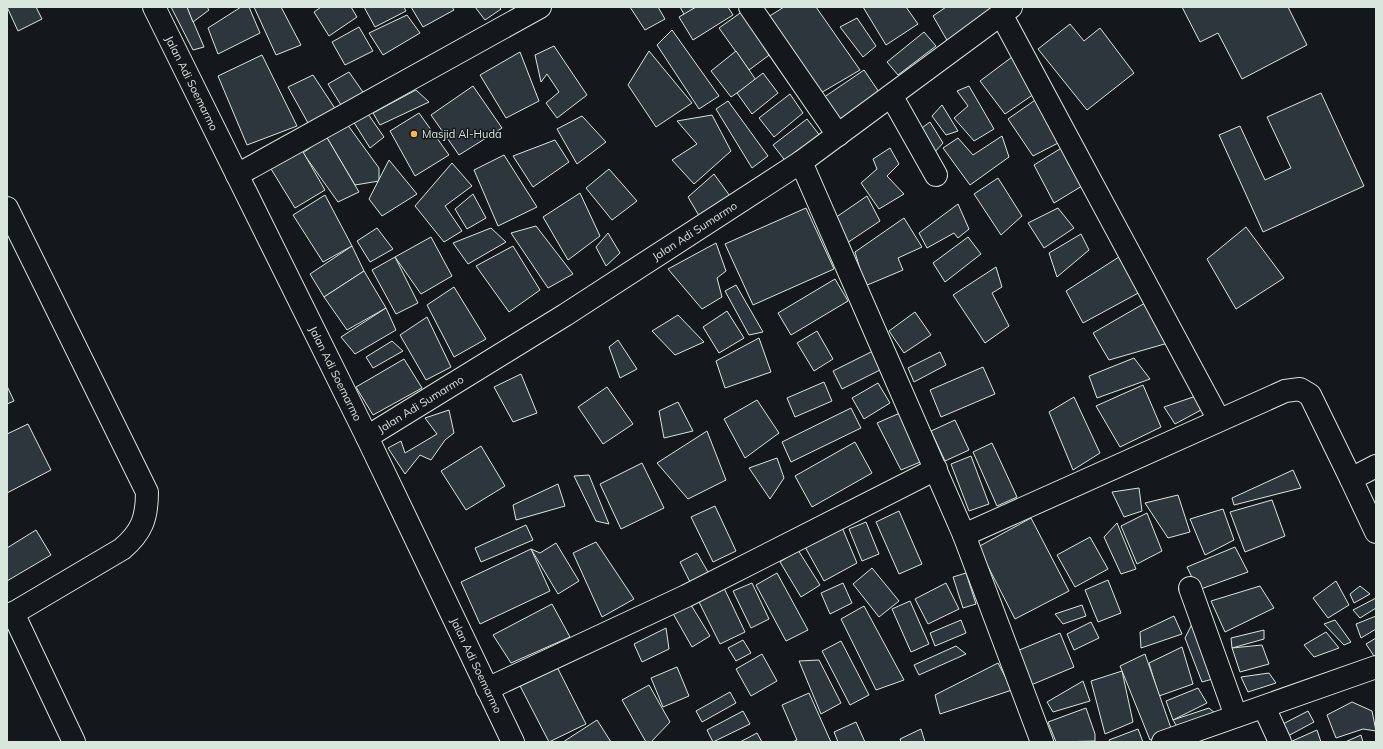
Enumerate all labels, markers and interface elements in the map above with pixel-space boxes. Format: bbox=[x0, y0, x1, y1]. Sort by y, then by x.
street label: Jalan Adi Soemarmo bbox=[162, 33, 221, 133]
place label: Masjid Al-Huda bbox=[422, 127, 502, 141]
marker: Masjid Al-Huda bbox=[409, 129, 419, 139]
street label: Jalan Adi Sumarmo bbox=[649, 198, 740, 264]
street label: Jalan Adi Soemarmo bbox=[306, 324, 365, 423]
street label: Jalan Adi Sumarmo bbox=[375, 372, 466, 436]
street label: Jalan Adi Soemarmo bbox=[447, 615, 505, 715]

